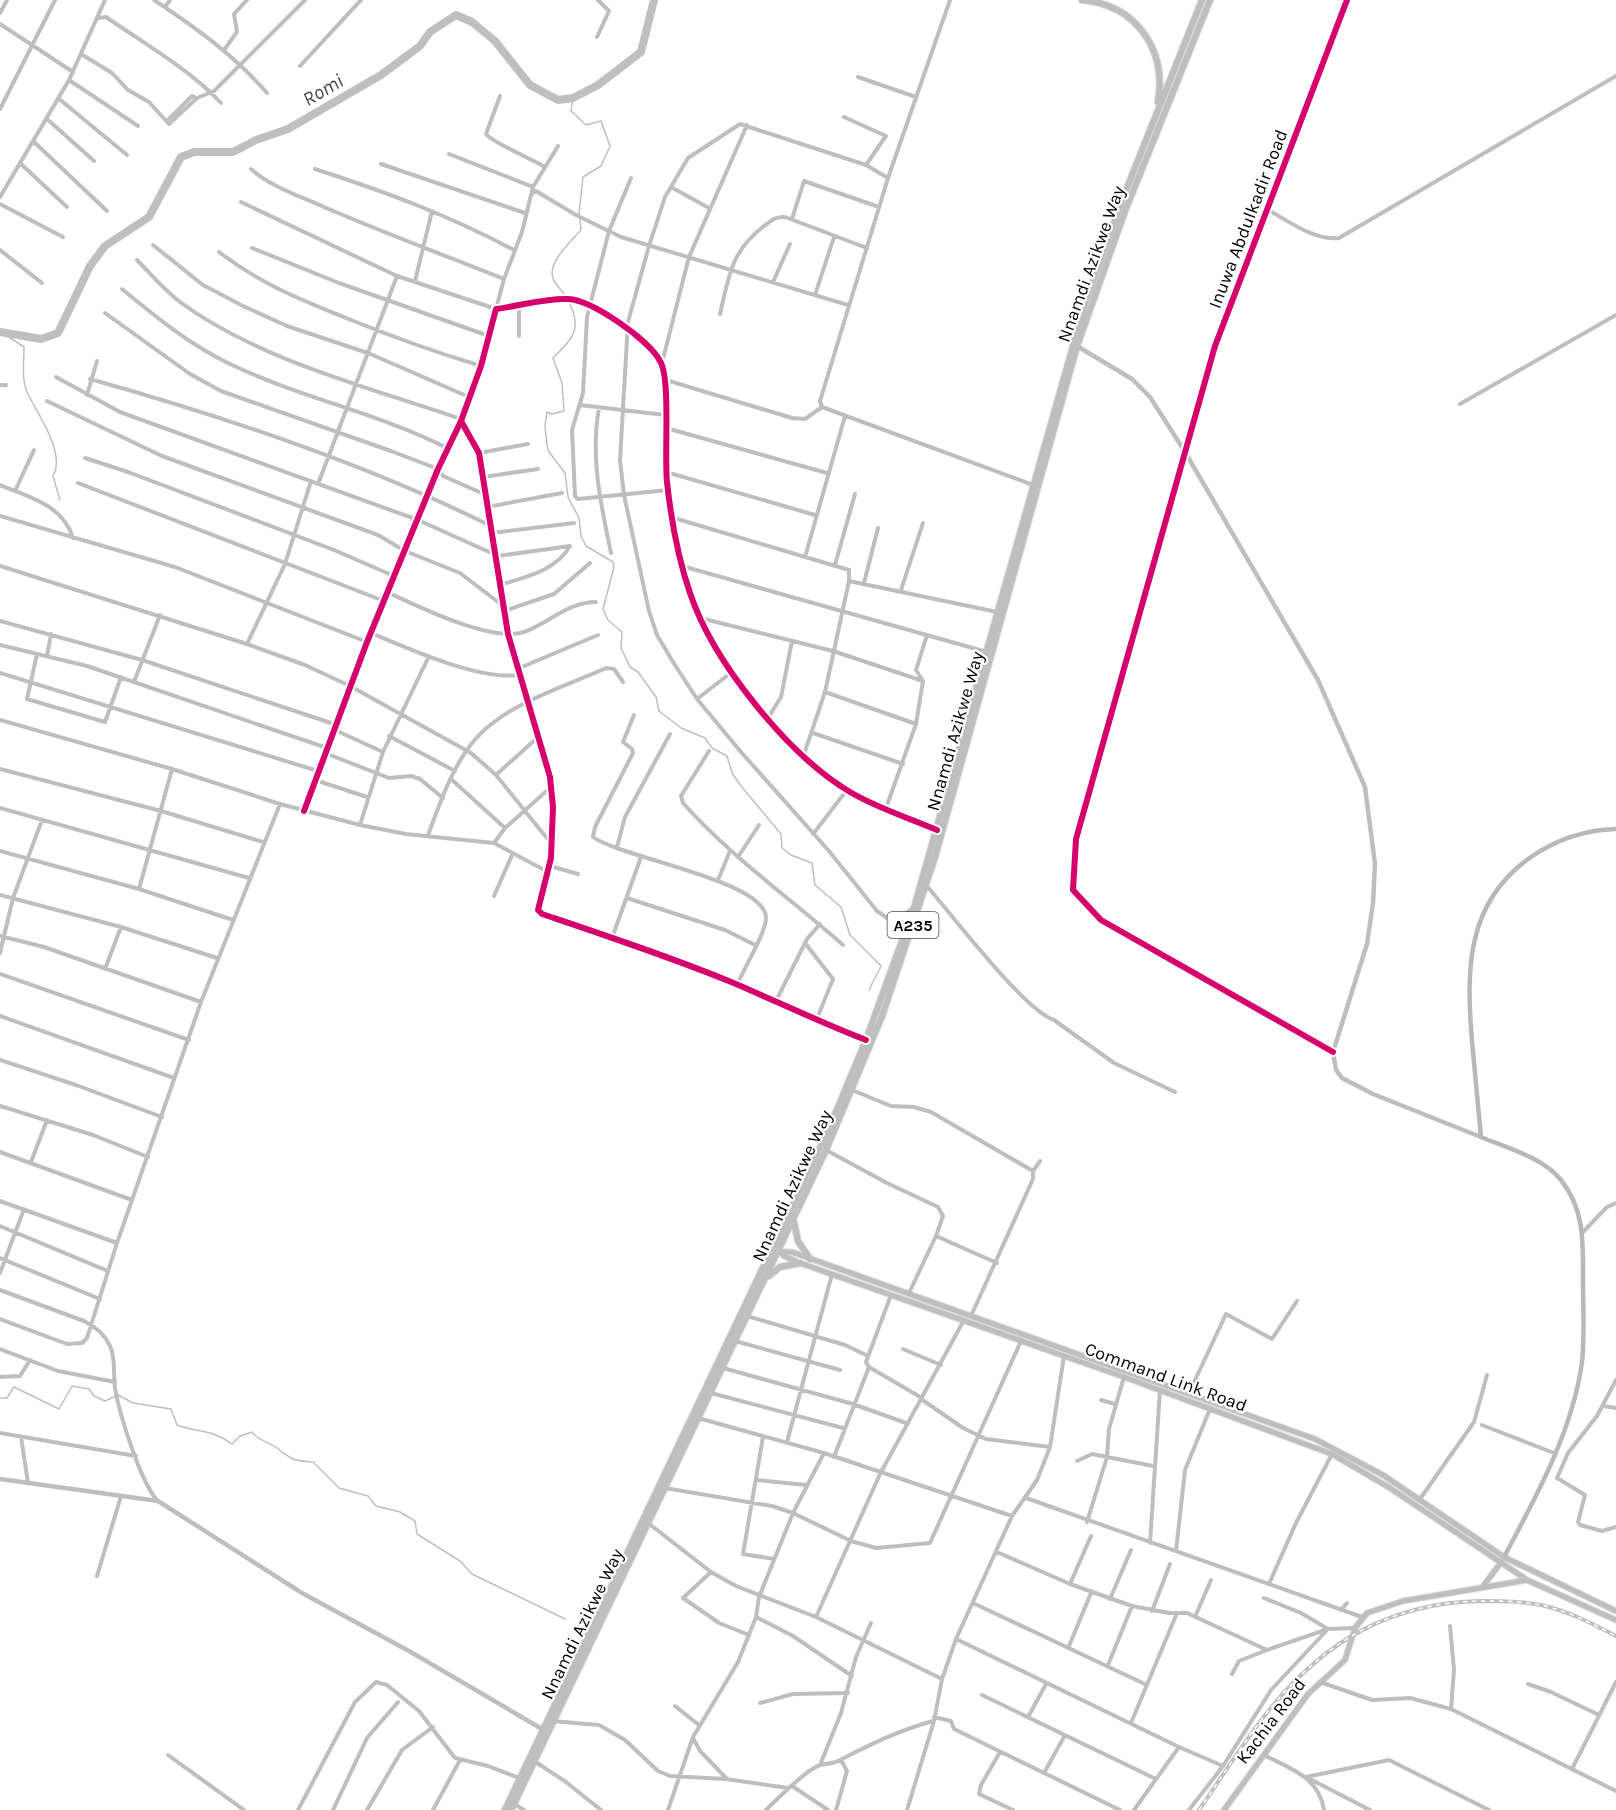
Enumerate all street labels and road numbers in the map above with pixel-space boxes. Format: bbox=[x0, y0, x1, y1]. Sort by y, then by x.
street label: Inuwa Abdulkadir Road bbox=[1204, 126, 1292, 312]
street label: Nnamdi Azikwe Way bbox=[1052, 182, 1130, 345]
street label: Nnamdi Azikwe Way bbox=[922, 648, 988, 813]
road number: A235 bbox=[888, 912, 938, 938]
street label: Nnamdi Azikwe Way bbox=[747, 1106, 837, 1265]
street label: Command Link Road bbox=[1082, 1337, 1250, 1417]
street label: Nnamdi Azikwe Way bbox=[536, 1544, 628, 1703]
street label: Kachia Road bbox=[1232, 1674, 1310, 1768]

